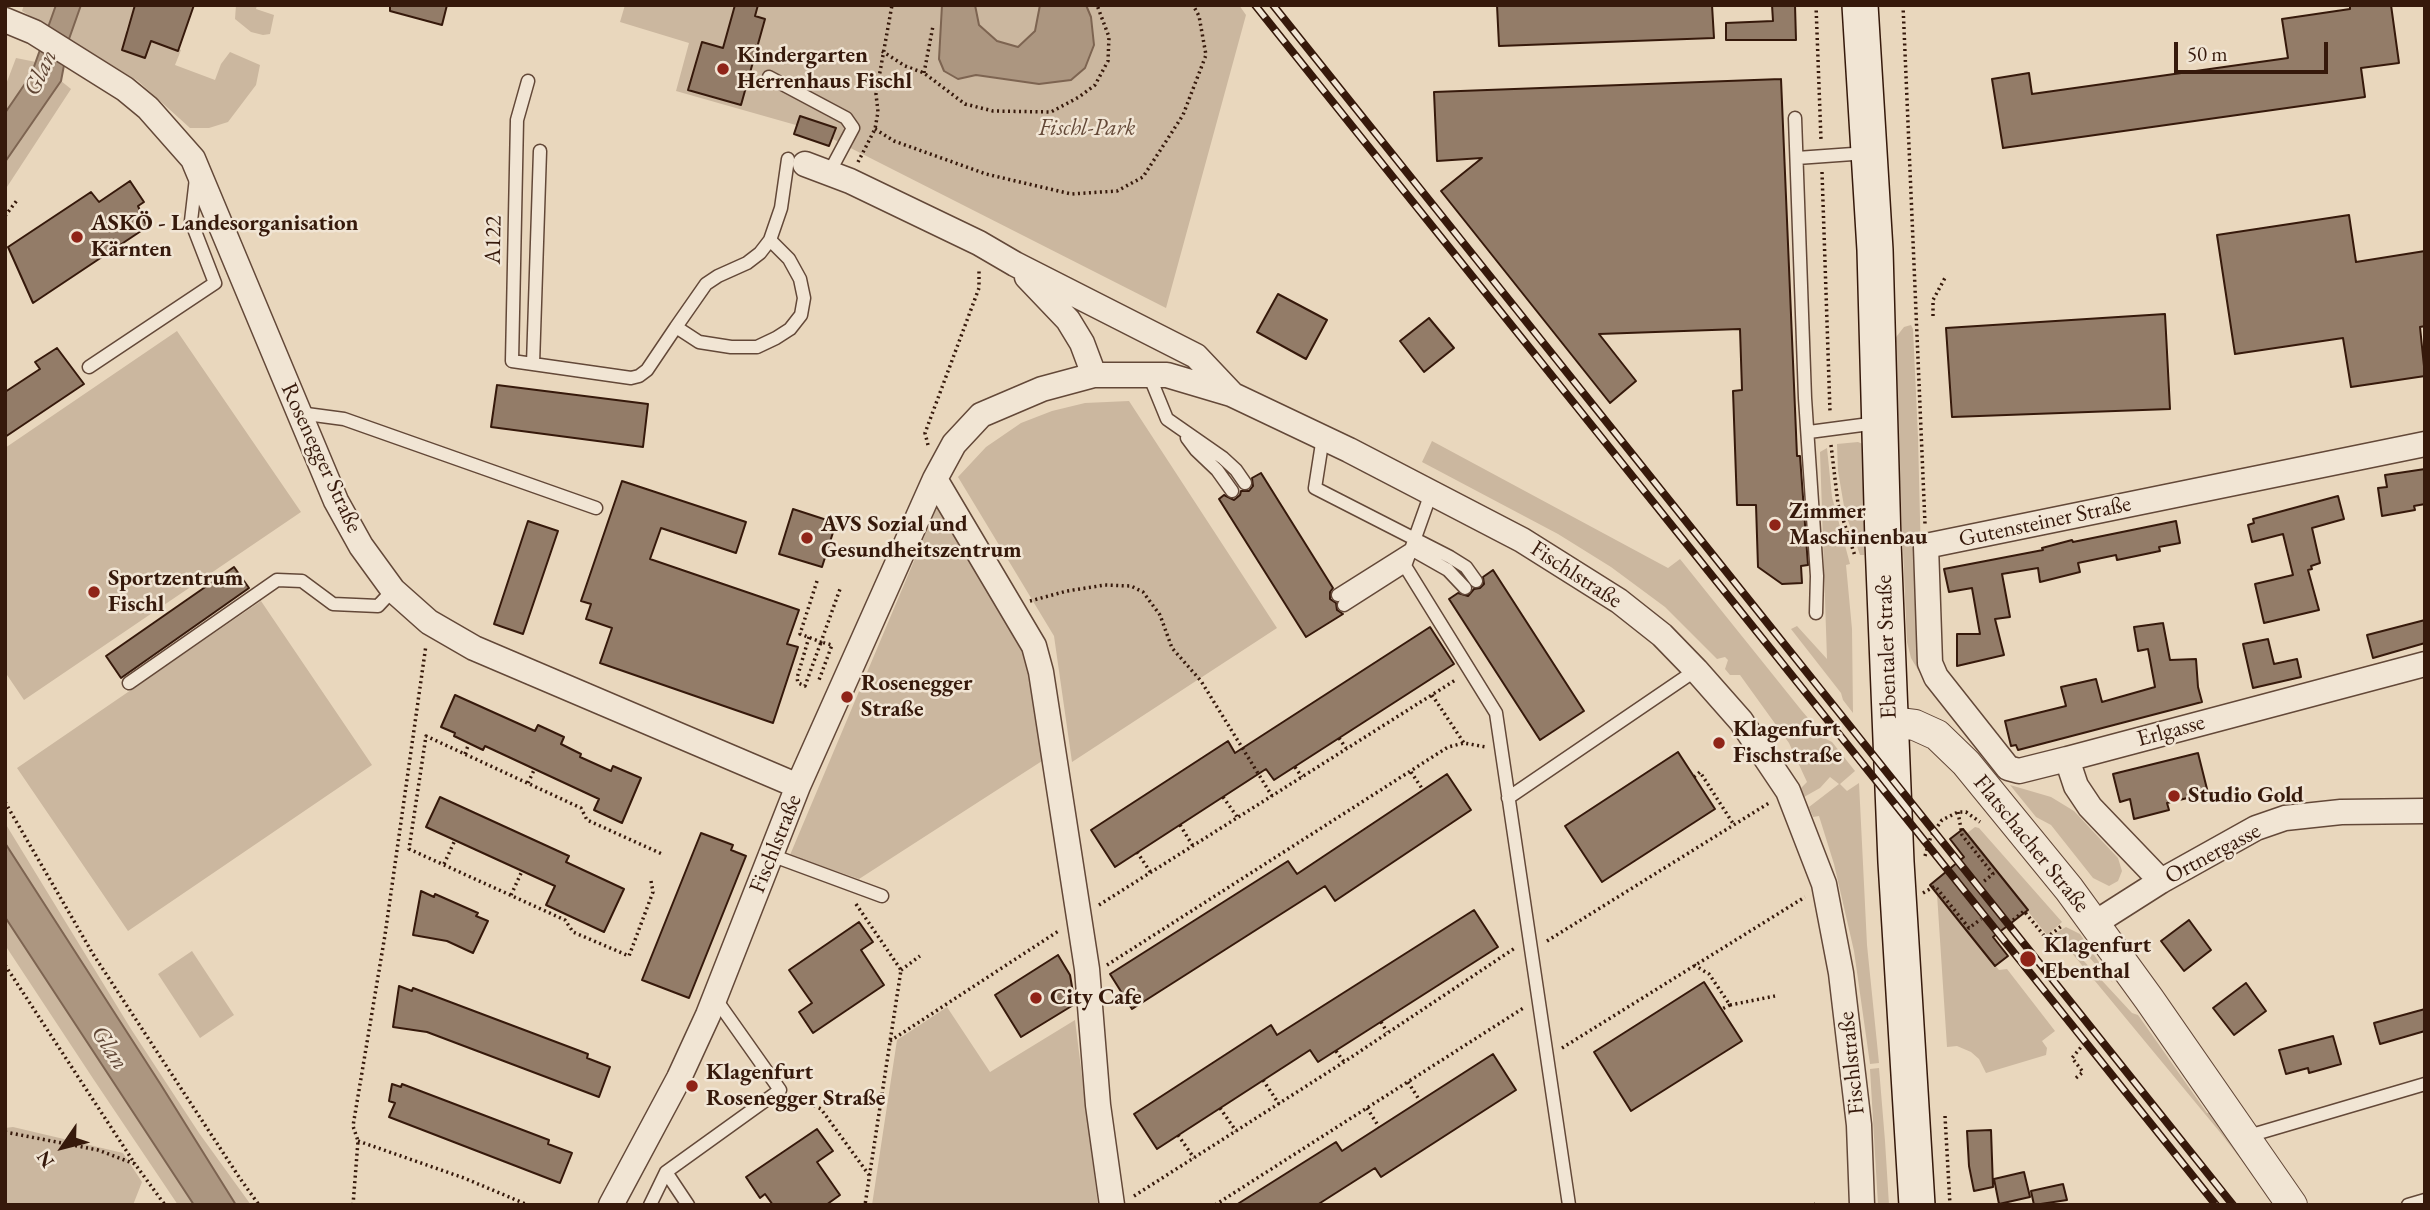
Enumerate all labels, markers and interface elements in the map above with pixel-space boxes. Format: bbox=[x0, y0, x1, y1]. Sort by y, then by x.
scale bar bbox=[2178, 28, 2332, 72]
text: 50 m bbox=[2187, 40, 2228, 67]
place label: Kindergarten Herrenhaus Fischl bbox=[737, 42, 912, 96]
water label: Glan bbox=[18, 45, 64, 101]
marker: Kindergarten Herrenhaus Fischl bbox=[715, 61, 731, 77]
park label: Fischl-Park bbox=[1038, 115, 1136, 143]
place label: ASKÖ - Landesorganisation Kärnten bbox=[91, 210, 359, 264]
street label: A122 bbox=[480, 215, 508, 265]
marker: ASKÖ - Landesorganisation Kärnten bbox=[69, 229, 85, 245]
street label: Rosenegger Straße bbox=[274, 379, 368, 537]
street label: Gutensteiner Straße bbox=[1956, 490, 2134, 554]
place label: Zimmer Maschinenbau bbox=[1789, 498, 1927, 552]
place label: AVS Sozial und Gesundheitszentrum bbox=[821, 511, 1022, 565]
marker: Zimmer Maschinenbau bbox=[1767, 517, 1783, 533]
marker: AVS Sozial und Gesundheitszentrum bbox=[799, 530, 815, 546]
street label: Fischlstraße bbox=[1525, 535, 1627, 615]
place label: Sportzentrum Fischl bbox=[108, 565, 243, 619]
street label: Ebentaler Straße bbox=[1871, 574, 1903, 720]
marker: Sportzentrum Fischl bbox=[86, 584, 102, 600]
place label: Rosenegger Straße bbox=[861, 670, 972, 724]
marker: Rosenegger Straße bbox=[839, 689, 855, 705]
street label: Erlgasse bbox=[2134, 709, 2208, 753]
place label: Klagenfurt Fischstraße bbox=[1733, 716, 1842, 770]
marker: Klagenfurt Fischstraße bbox=[1711, 735, 1727, 751]
street label: Flatschacher Straße bbox=[1967, 770, 2095, 918]
place label: Studio Gold bbox=[2188, 782, 2304, 810]
marker: Studio Gold bbox=[2166, 788, 2182, 804]
street label: Fischlstraße bbox=[744, 791, 808, 897]
street label: Ortnergasse bbox=[2160, 817, 2266, 891]
place label: Klagenfurt Ebenthal bbox=[2044, 932, 2151, 986]
marker: Klagenfurt Ebenthal bbox=[2018, 949, 2038, 969]
place label: City Cafe bbox=[1050, 984, 1142, 1012]
marker: City Cafe bbox=[1028, 990, 1044, 1006]
street label: Fischlstraße bbox=[1833, 1010, 1871, 1116]
water label: Glan bbox=[84, 1020, 134, 1076]
place label: Klagenfurt Rosenegger Straße bbox=[706, 1059, 885, 1113]
marker: Klagenfurt Rosenegger Straße bbox=[684, 1078, 700, 1094]
north arrow bbox=[28, 1112, 98, 1182]
text: N bbox=[31, 1146, 60, 1173]

